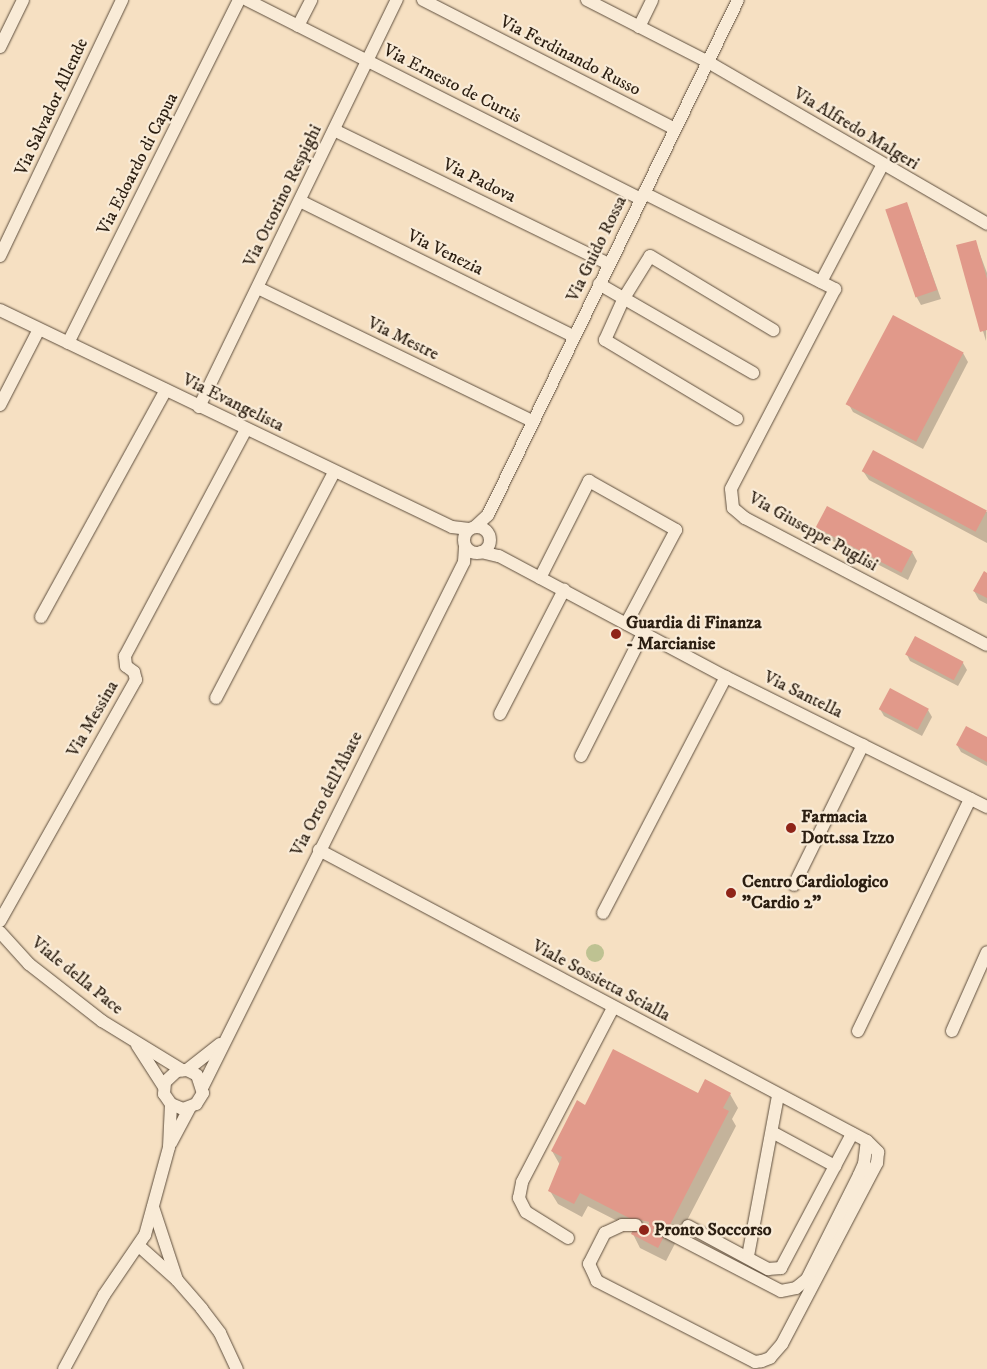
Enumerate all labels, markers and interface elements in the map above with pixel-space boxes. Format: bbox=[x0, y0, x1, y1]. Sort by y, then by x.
street label: Via Ferdinando Russo bbox=[496, 11, 644, 101]
street label: Via Salvador Allende bbox=[11, 35, 93, 179]
street label: Via Ernesto de Curtis bbox=[379, 40, 525, 128]
street label: Via Alfredo Malgeri bbox=[789, 83, 923, 175]
street label: Via Edoardo di Capua bbox=[93, 89, 183, 239]
street label: Via Ottorino Respighi bbox=[239, 121, 327, 271]
street label: Via Padova bbox=[439, 154, 519, 208]
street label: Via Guido Rossa bbox=[562, 192, 632, 306]
street label: Via Venezia bbox=[403, 225, 487, 281]
street label: Via Mestre bbox=[364, 312, 442, 366]
street label: Via Evangelista bbox=[179, 369, 287, 437]
street label: Via Giuseppe Puglisi bbox=[744, 487, 882, 577]
place label: Guardia di Finanza - Marcianise bbox=[626, 613, 762, 656]
marker: Guardia di Finanza - Marcianise bbox=[610, 628, 622, 640]
street label: Via Santella bbox=[760, 667, 846, 723]
street label: Via Messina bbox=[62, 677, 124, 761]
street label: Via Orto dell'Abate bbox=[286, 728, 368, 860]
place label: Farmacia Dott.ssa Izzo bbox=[801, 807, 894, 850]
marker: Farmacia Dott.ssa Izzo bbox=[785, 822, 797, 834]
place label: Centro Cardiologico "Cardio 2" bbox=[742, 872, 888, 914]
marker: Centro Cardiologico "Cardio 2" bbox=[724, 886, 738, 900]
street label: Viale della Pace bbox=[27, 932, 127, 1020]
street label: Viale Sossietta Scialla bbox=[528, 935, 674, 1027]
place label: Pronto Soccorso bbox=[654, 1219, 771, 1241]
marker: Pronto Soccorso bbox=[638, 1224, 650, 1236]

